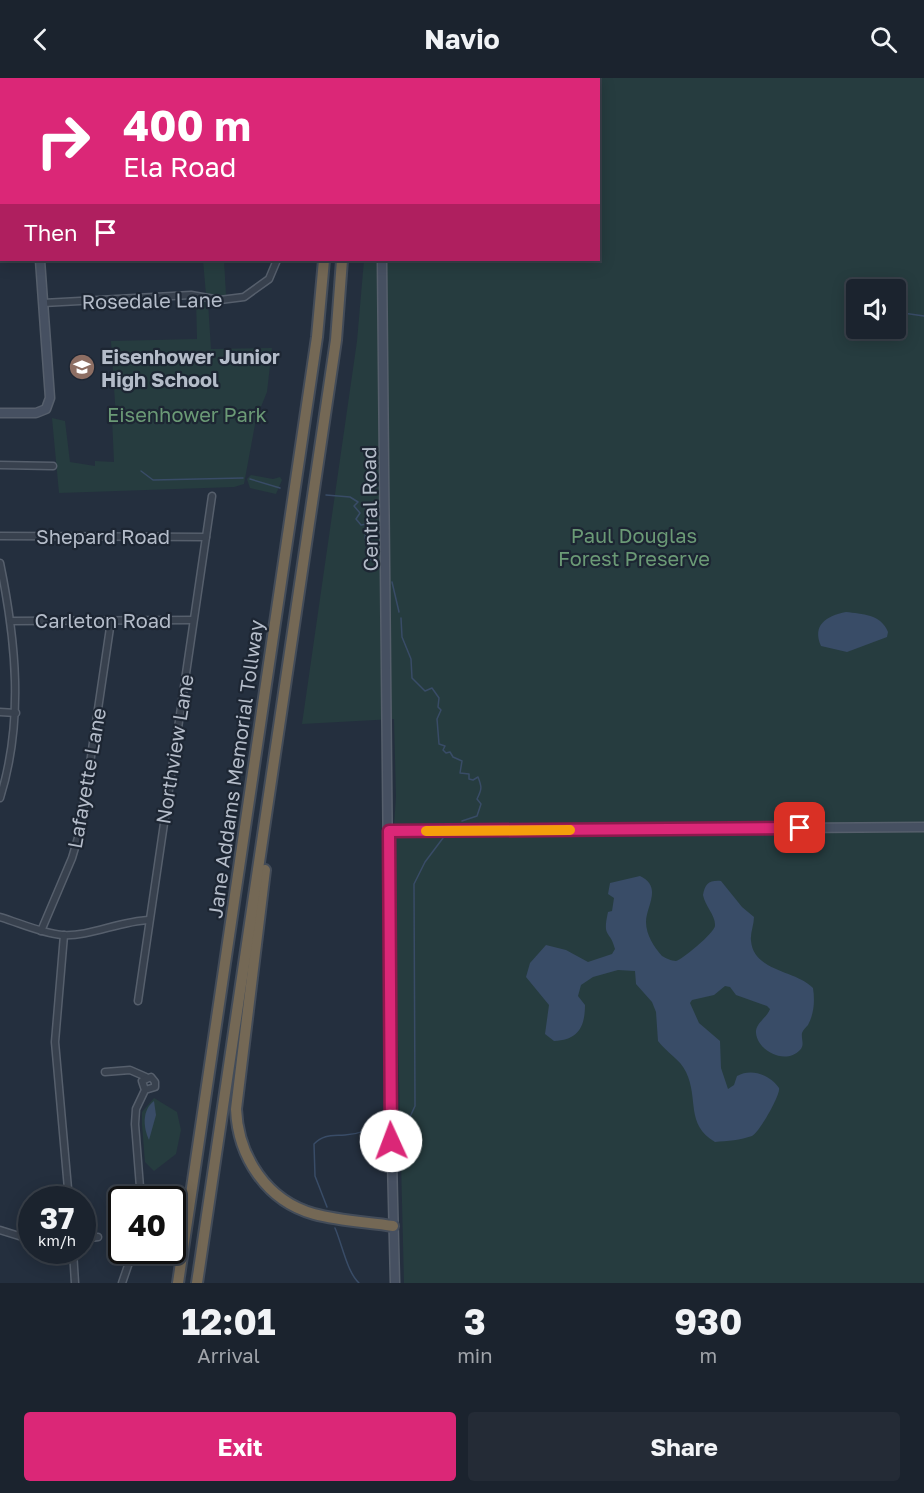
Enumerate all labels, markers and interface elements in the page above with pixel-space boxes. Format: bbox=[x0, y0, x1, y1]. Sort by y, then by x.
icon: back bbox=[24, 23, 57, 56]
text: Navio bbox=[424, 23, 500, 55]
icon: search bbox=[867, 23, 900, 56]
text: 400 m bbox=[123, 100, 251, 150]
icon: right bbox=[24, 102, 102, 180]
text: Ela Road bbox=[123, 151, 236, 183]
icon: arrive bbox=[89, 216, 122, 249]
text: Then bbox=[24, 219, 77, 246]
map controls bbox=[846, 279, 906, 339]
button: sound bbox=[846, 279, 906, 339]
street label: Rosedale Lane bbox=[81, 287, 223, 313]
place label: Eisenhower Junior High School bbox=[101, 344, 280, 391]
school or university icon: Eisenhower Junior High School bbox=[67, 352, 97, 382]
park label: Eisenhower Park bbox=[107, 402, 267, 426]
street label: Central Road bbox=[356, 446, 382, 572]
park label: Paul Douglas Forest Preserve bbox=[558, 523, 710, 570]
street label: Shepard Road bbox=[36, 524, 170, 548]
street label: Carleton Road bbox=[35, 608, 171, 632]
street label: Jane Addams Memorial Tollway bbox=[202, 618, 268, 920]
street label: Northview Lane bbox=[150, 672, 198, 826]
street label: Lafayette Lane bbox=[62, 706, 110, 850]
pin bbox=[774, 802, 825, 853]
icon: arrive bbox=[783, 811, 816, 844]
position arrow bbox=[359, 1109, 423, 1173]
speed limit sign: 40 bbox=[108, 1186, 186, 1264]
text: 37 bbox=[40, 1200, 74, 1236]
text: km/h bbox=[38, 1231, 76, 1249]
text: 12:01 bbox=[182, 1300, 276, 1343]
text: 3 bbox=[464, 1300, 486, 1343]
text: 930 bbox=[674, 1300, 742, 1343]
text: Arrival bbox=[197, 1343, 260, 1367]
text: min bbox=[457, 1343, 493, 1367]
text: m bbox=[699, 1343, 717, 1367]
button: Exit bbox=[24, 1412, 456, 1481]
button: Share bbox=[468, 1412, 900, 1481]

